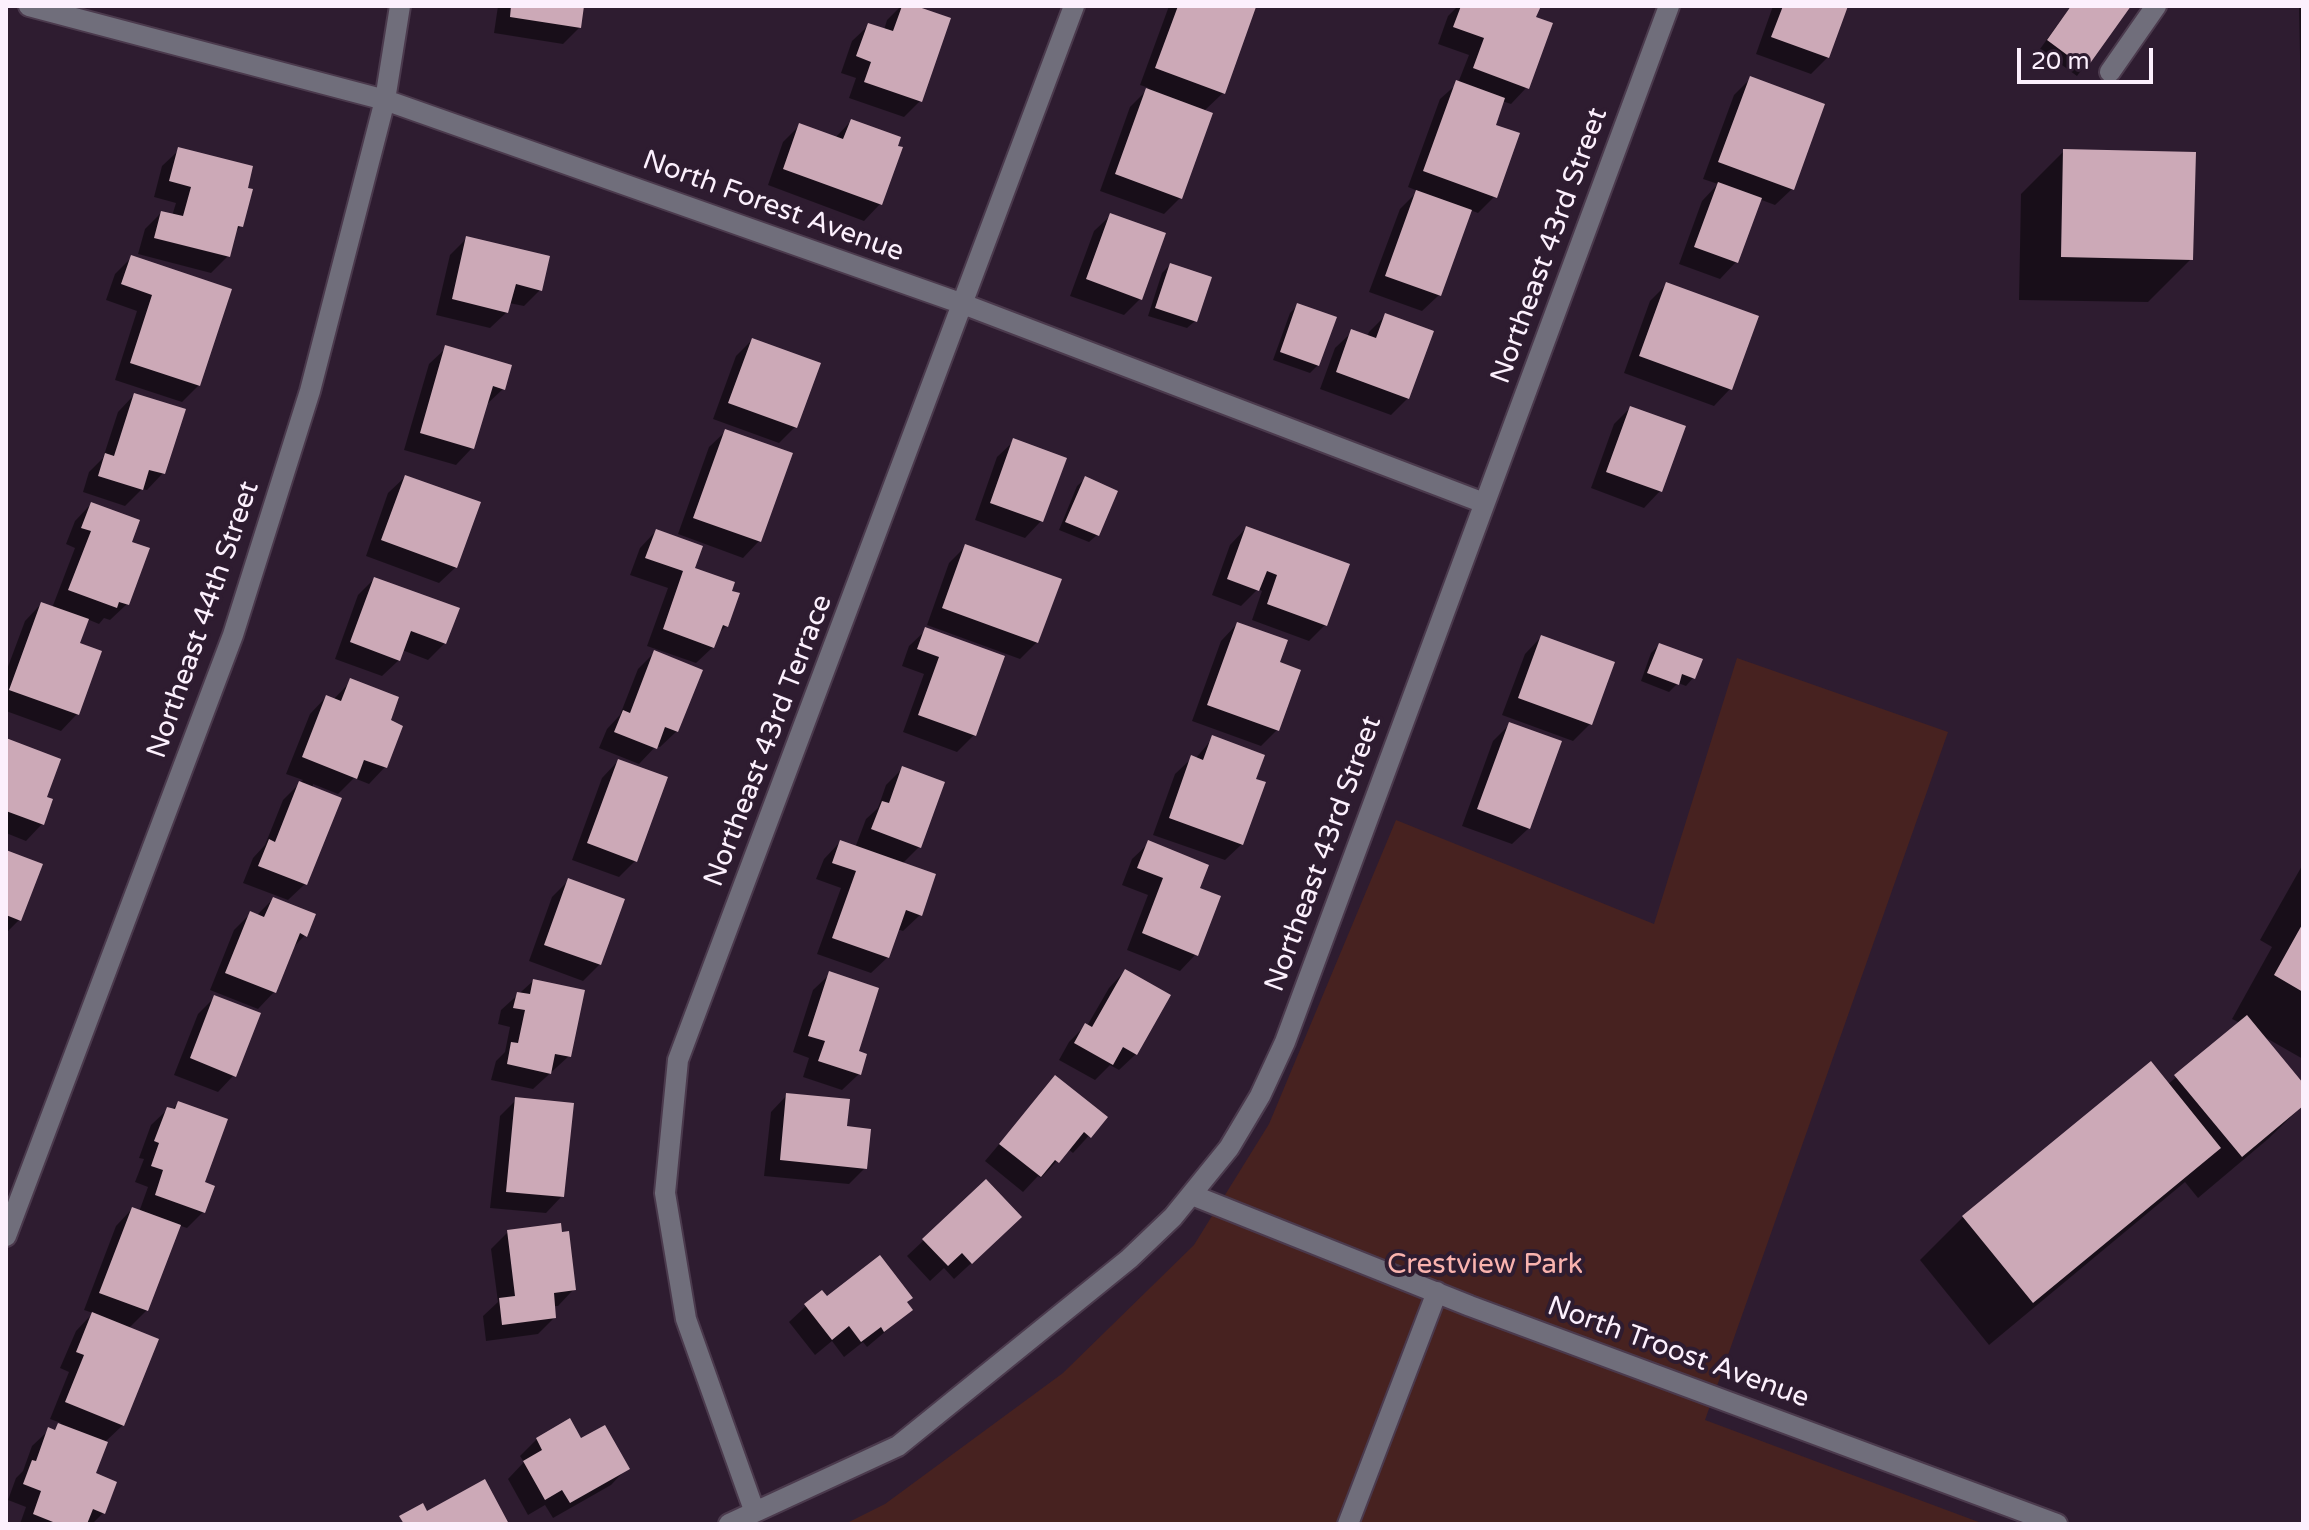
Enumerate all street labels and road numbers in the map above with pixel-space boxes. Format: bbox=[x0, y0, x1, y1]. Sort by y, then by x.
street label: Northeast 43rd Street bbox=[1484, 104, 1616, 388]
street label: North Forest Avenue bbox=[638, 144, 908, 270]
street label: Northeast 44th Street bbox=[141, 477, 267, 763]
street label: Northeast 43rd Terrace bbox=[698, 590, 840, 892]
street label: Northeast 43rd Street bbox=[1258, 712, 1390, 996]
street label: North Troost Avenue bbox=[1543, 1290, 1813, 1416]

